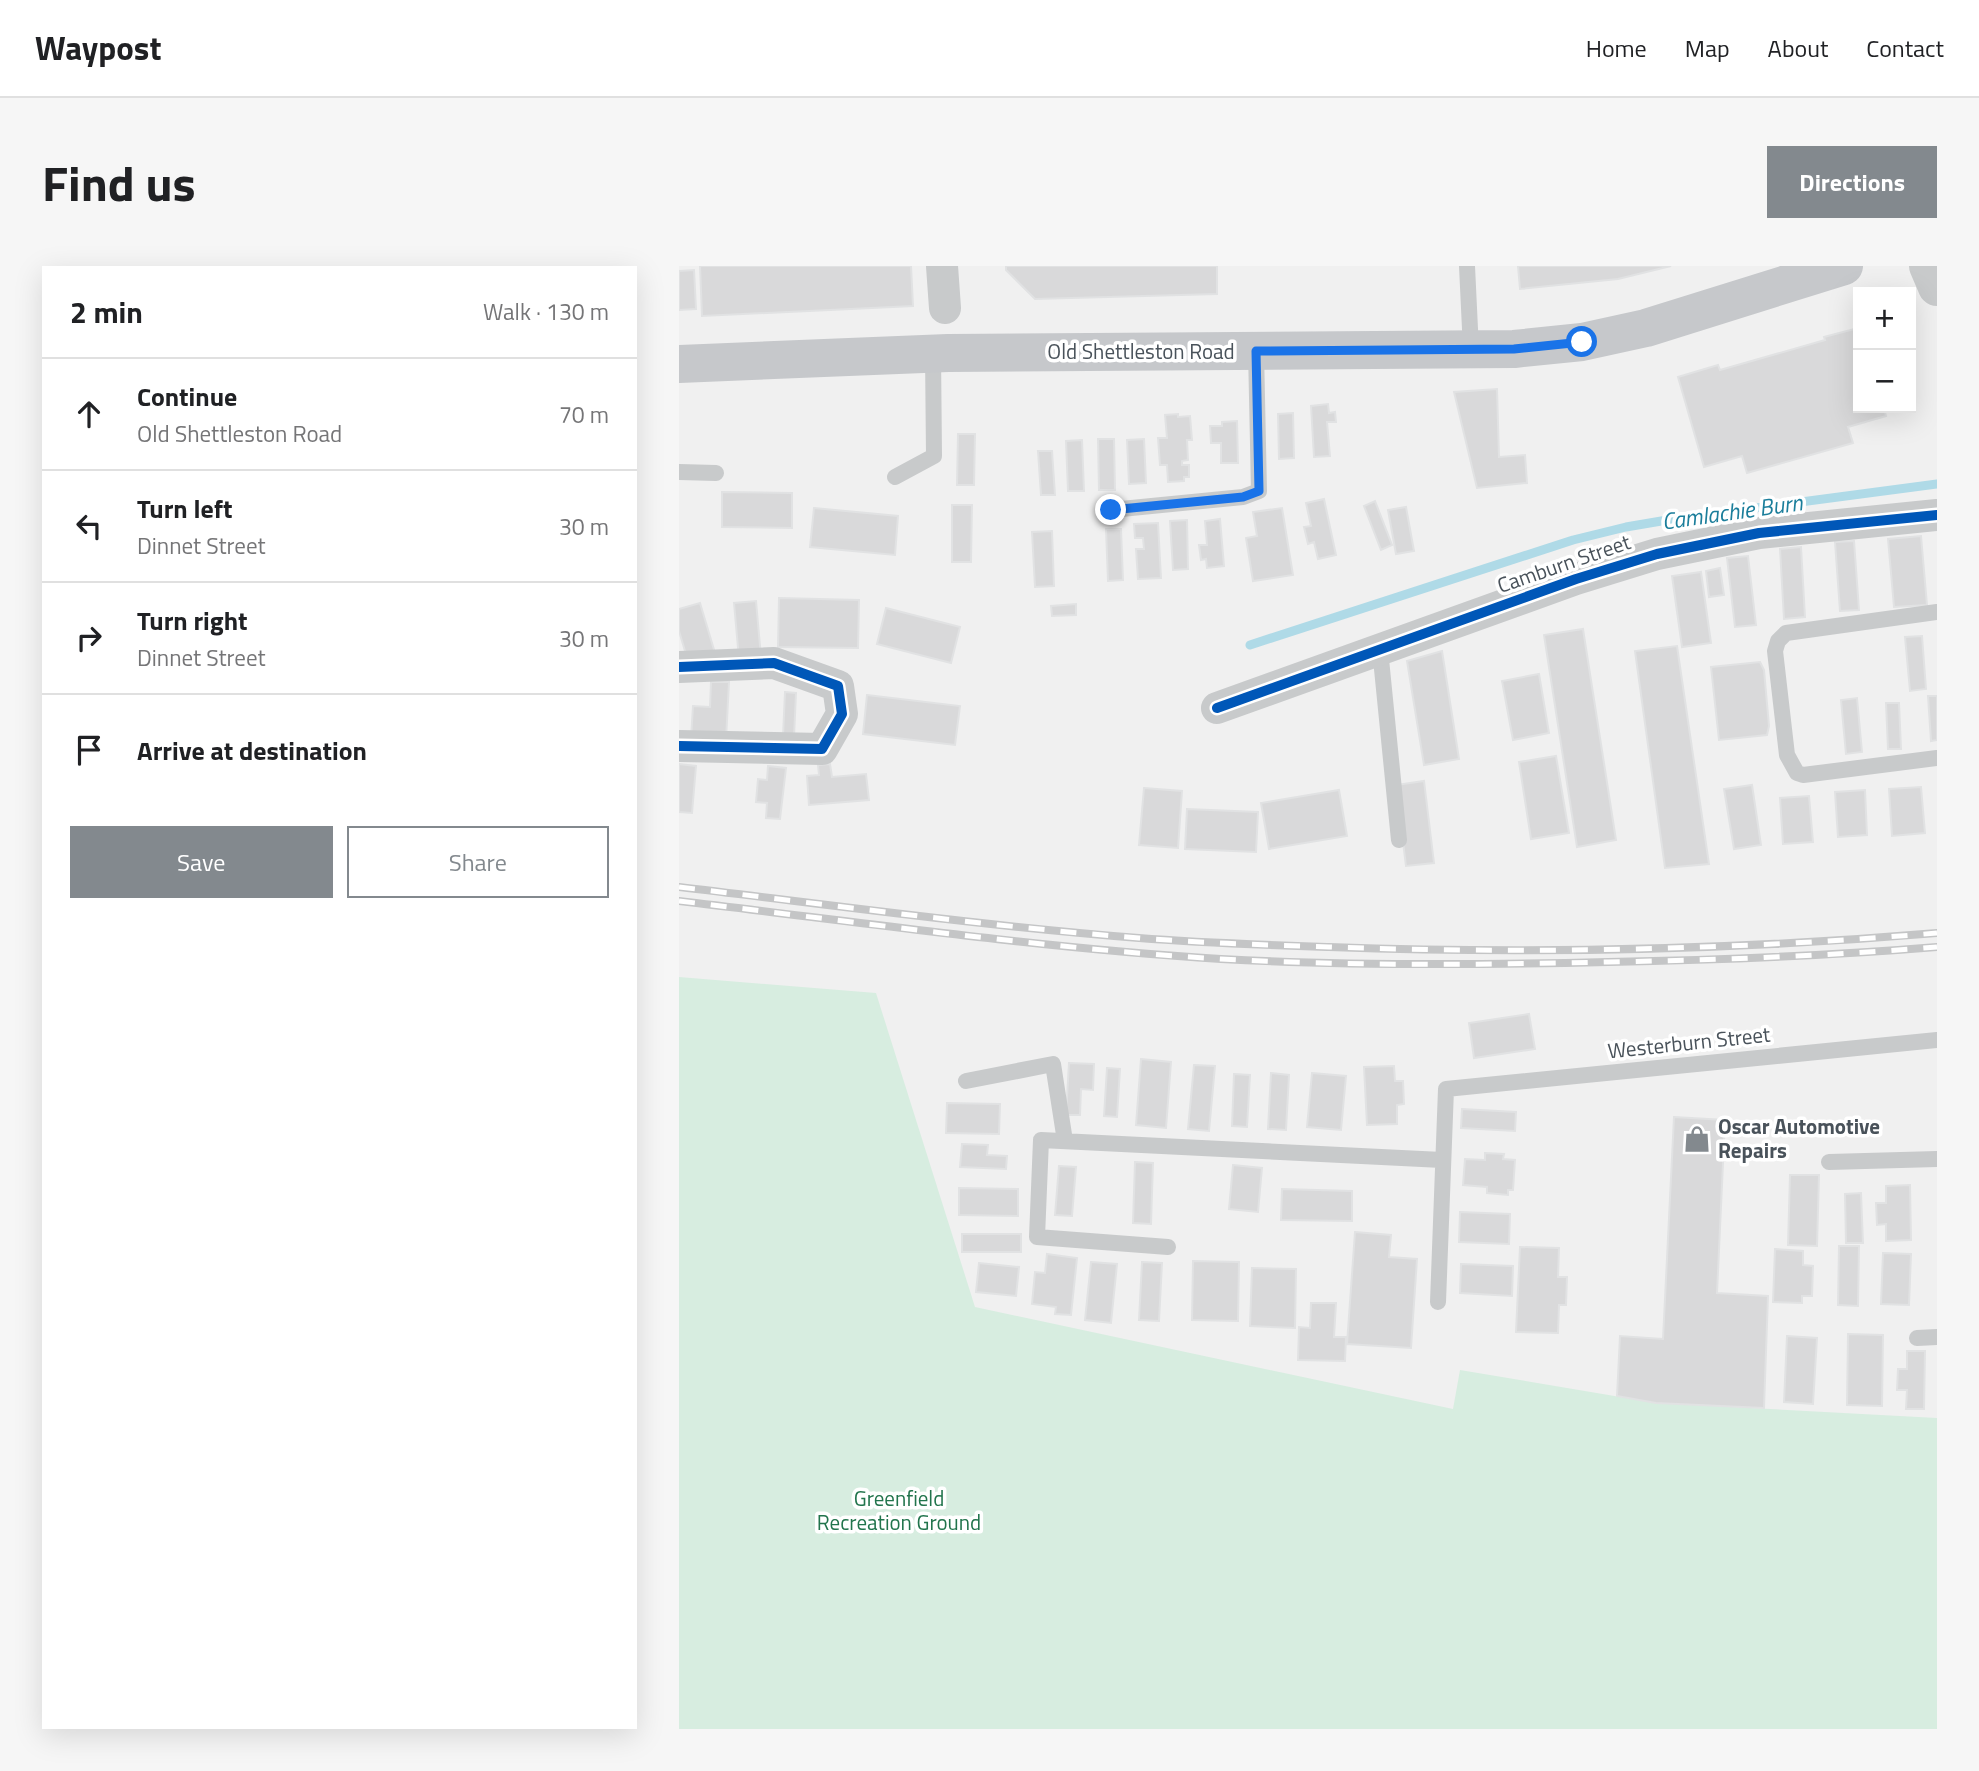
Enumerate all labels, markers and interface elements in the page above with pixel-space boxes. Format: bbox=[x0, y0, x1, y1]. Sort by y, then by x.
text: Waypost bbox=[35, 23, 161, 73]
text: Home bbox=[1586, 30, 1647, 66]
text: Map bbox=[1685, 30, 1730, 66]
text: About bbox=[1768, 30, 1828, 66]
text: Contact bbox=[1866, 30, 1944, 66]
text: Find us bbox=[42, 145, 196, 220]
button: Directions bbox=[1767, 146, 1937, 218]
map controls bbox=[1853, 287, 1916, 413]
button: + bbox=[1853, 287, 1916, 350]
text: 2 min bbox=[70, 289, 143, 335]
text: Walk · 130 m bbox=[483, 294, 609, 329]
route start bbox=[1566, 326, 1597, 357]
street label: Old Shettleston Road bbox=[1047, 335, 1235, 367]
button: − bbox=[1853, 350, 1916, 413]
text: Continue bbox=[137, 377, 237, 416]
icon: ahead bbox=[70, 395, 108, 433]
text: 70 m bbox=[559, 397, 609, 432]
text: Old Shettleston Road bbox=[137, 416, 342, 451]
water label: Camlachie Burn bbox=[1659, 484, 1805, 539]
text: Turn left bbox=[137, 489, 232, 528]
route end bbox=[1095, 494, 1126, 525]
icon: left bbox=[70, 507, 108, 545]
text: 30 m bbox=[559, 509, 609, 544]
street label: Camburn Street bbox=[1493, 525, 1635, 601]
text: Dinnet Street bbox=[137, 528, 266, 563]
text: Turn right bbox=[137, 601, 248, 640]
icon: right bbox=[70, 619, 108, 657]
text: 30 m bbox=[559, 621, 609, 656]
text: Dinnet Street bbox=[137, 640, 266, 675]
icon: arrive bbox=[70, 731, 108, 769]
text: Arrive at destination bbox=[137, 731, 367, 770]
button: Save bbox=[70, 826, 333, 898]
button: Share bbox=[347, 826, 609, 898]
street label: Westerburn Street bbox=[1606, 1017, 1772, 1066]
place label: Oscar Automotive Repairs bbox=[1718, 1110, 1880, 1166]
shop icon: Oscar Automotive Repairs bbox=[1682, 1124, 1712, 1154]
park label: Greenfield Recreation Ground bbox=[817, 1482, 981, 1538]

